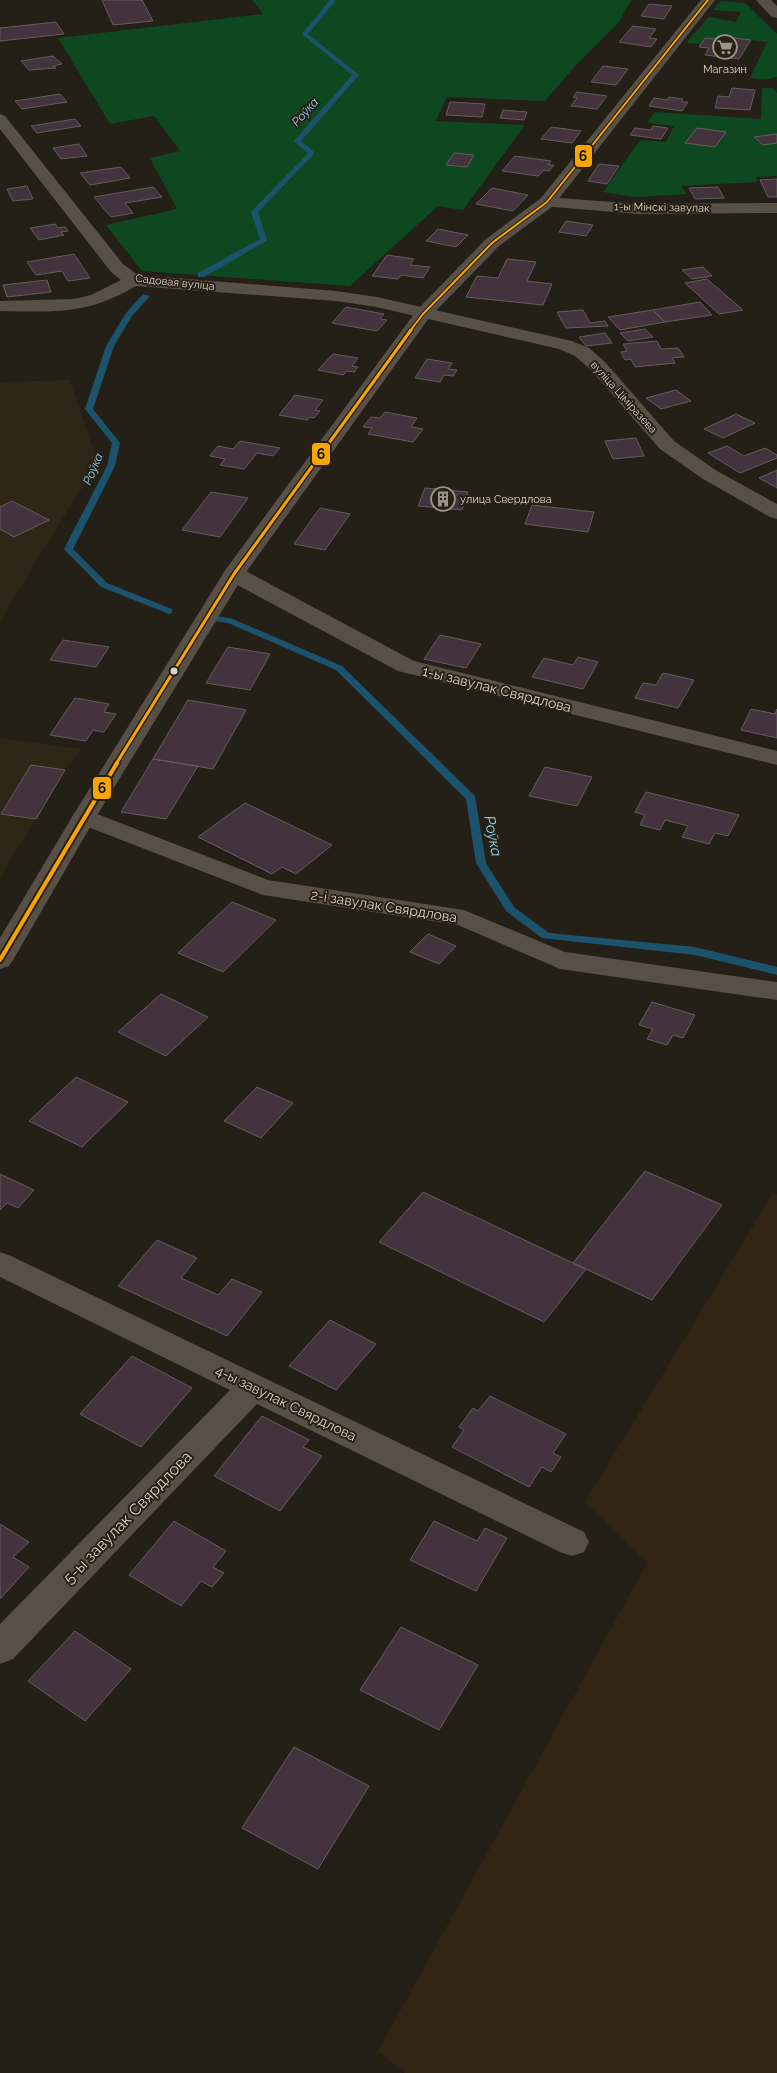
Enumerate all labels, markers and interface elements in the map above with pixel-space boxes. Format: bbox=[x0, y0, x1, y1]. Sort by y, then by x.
supermarket icon: Магазин bbox=[712, 34, 738, 60]
place label: Магазин bbox=[703, 63, 747, 76]
water label: Роўка bbox=[289, 95, 321, 129]
line badge: 6 bbox=[574, 144, 593, 168]
text: 6 bbox=[579, 148, 587, 164]
street label: 1-ы Мінскі завулак bbox=[614, 200, 710, 215]
street label: Садовая вуліца bbox=[135, 272, 215, 293]
street label: вуліца Ціміразева bbox=[588, 359, 659, 436]
line badge: 6 bbox=[311, 442, 331, 466]
text: 6 bbox=[317, 446, 325, 462]
water label: Роўка bbox=[80, 451, 106, 487]
building icon: улица Свердлова bbox=[430, 486, 456, 512]
place label: улица Свердлова bbox=[460, 493, 552, 506]
street label: 1-ы завулак Свярдлова bbox=[421, 663, 573, 715]
unlabelled marker bbox=[169, 666, 179, 676]
line badge: 6 bbox=[92, 776, 112, 800]
text: 6 bbox=[98, 780, 106, 796]
water label: Роўка bbox=[480, 814, 506, 858]
street label: 2-і завулак Свярдлова bbox=[310, 887, 458, 925]
street label: 4-ы завулак Свярдлова bbox=[213, 1362, 359, 1444]
street label: 5-ы завулак Свярдлова bbox=[59, 1447, 196, 1588]

